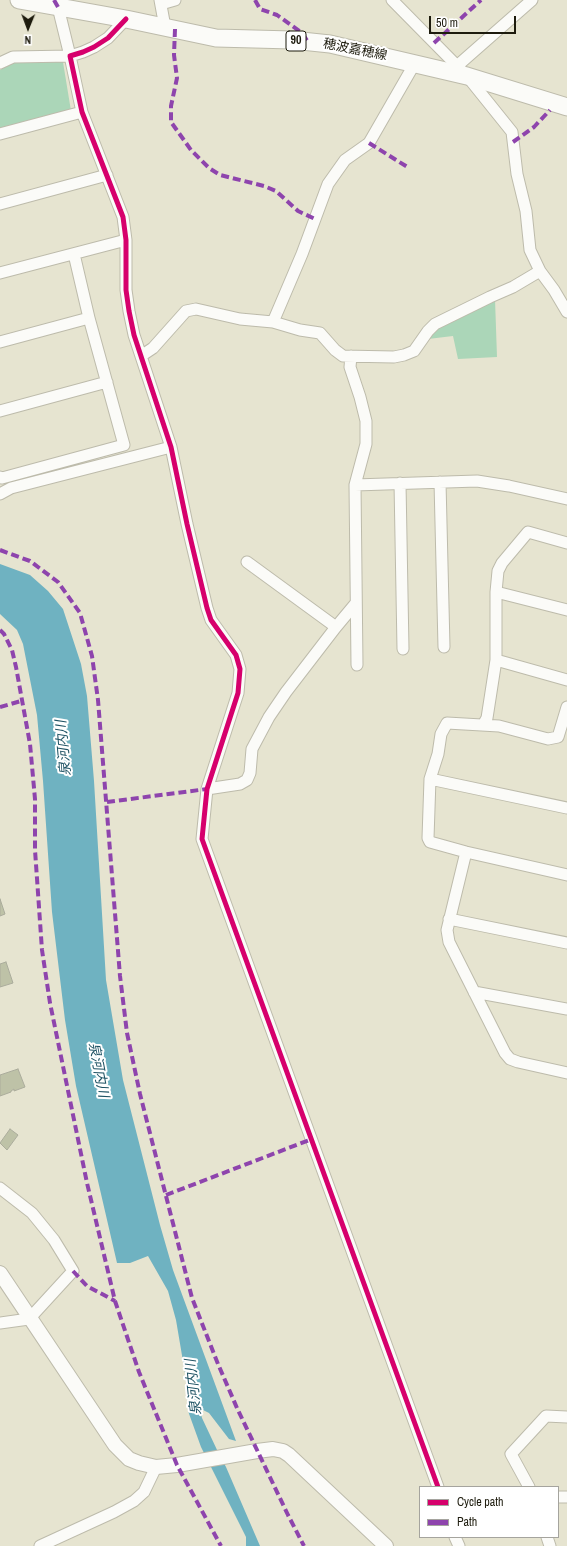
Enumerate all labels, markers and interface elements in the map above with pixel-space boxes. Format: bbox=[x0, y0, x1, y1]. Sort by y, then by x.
north arrow bbox=[8, 8, 48, 48]
scale bar bbox=[431, 8, 518, 34]
text: 50 m bbox=[436, 15, 458, 31]
road number: 90 bbox=[286, 31, 306, 51]
text: N bbox=[24, 33, 31, 47]
street label: 穂波嘉穂線 bbox=[322, 36, 388, 64]
water label: 泉河内川 bbox=[53, 719, 75, 777]
water label: 泉河内川 bbox=[84, 1041, 112, 1099]
water label: 泉河内川 bbox=[183, 1358, 205, 1416]
legend bbox=[419, 1486, 559, 1538]
text: Cycle path bbox=[457, 1494, 504, 1510]
text: Path bbox=[457, 1514, 477, 1530]

